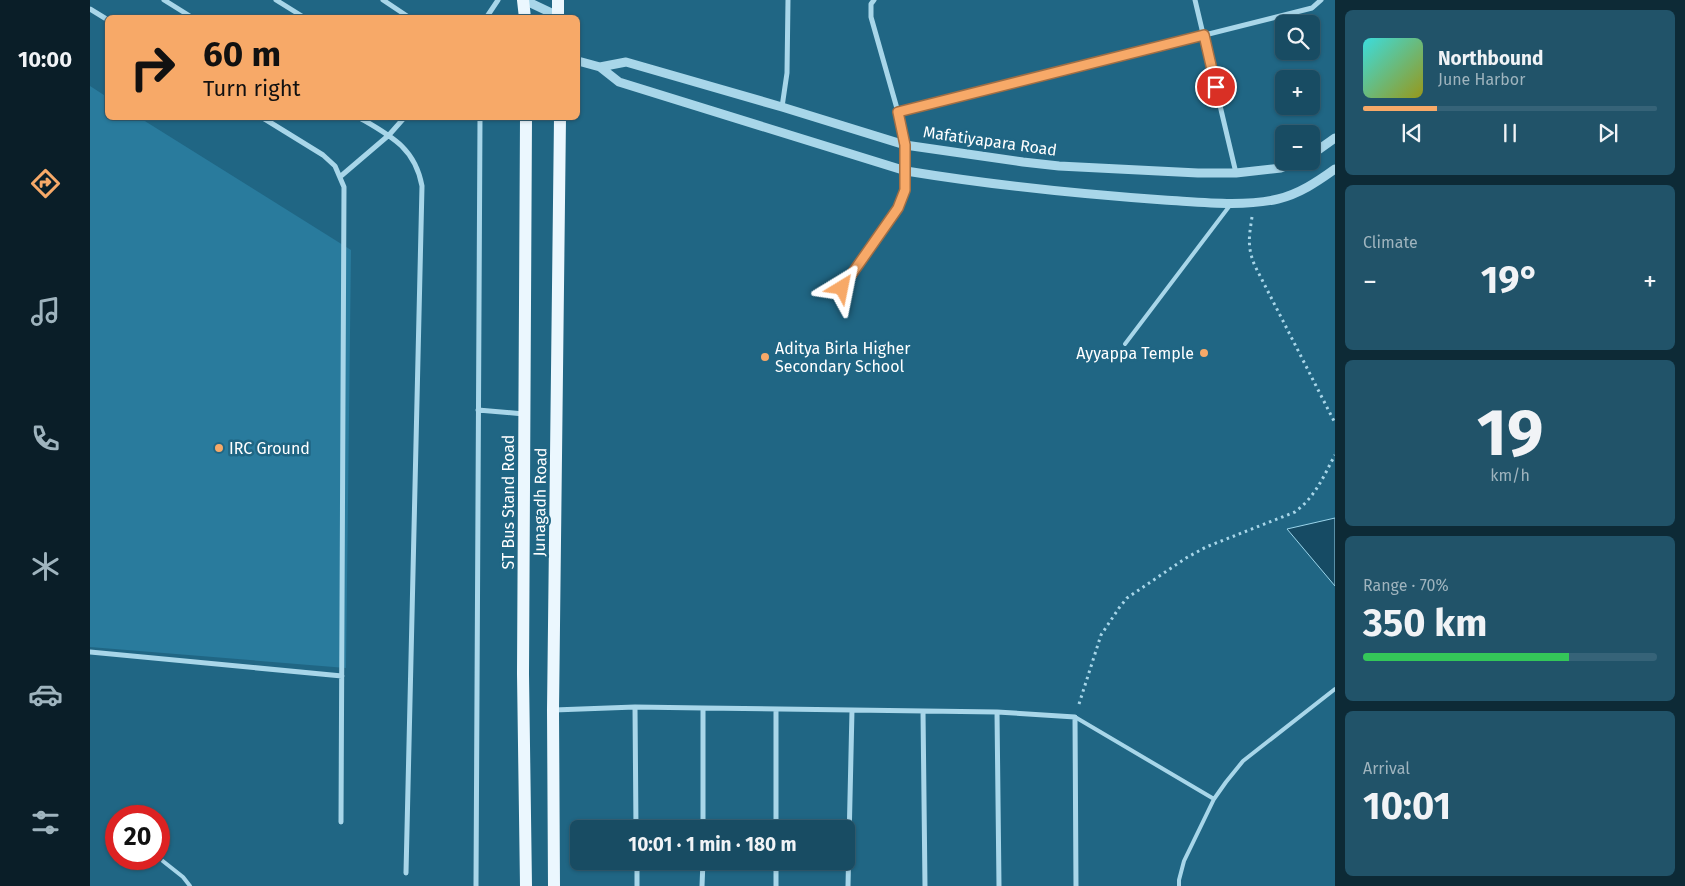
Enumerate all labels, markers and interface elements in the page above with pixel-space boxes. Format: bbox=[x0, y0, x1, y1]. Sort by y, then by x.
map controls bbox=[1275, 15, 1320, 170]
button: search bbox=[1275, 15, 1320, 60]
text: 60 m bbox=[203, 33, 281, 75]
icon: right bbox=[120, 35, 185, 100]
text: 10:00 bbox=[18, 46, 72, 73]
text: Northbound bbox=[1438, 47, 1543, 70]
pin bbox=[1195, 66, 1237, 108]
button: + bbox=[1275, 70, 1320, 115]
text: June Harbor bbox=[1438, 70, 1525, 89]
icon: arrive bbox=[1202, 73, 1230, 101]
text: Turn right bbox=[203, 75, 300, 102]
icon: previous bbox=[1398, 119, 1426, 147]
icon: pause bbox=[1496, 119, 1524, 147]
icon: next bbox=[1594, 119, 1622, 147]
street label: Mafatiyapara Road bbox=[922, 122, 1058, 160]
button: − bbox=[1275, 125, 1320, 170]
icon: directions bbox=[28, 166, 63, 201]
text: Climate bbox=[1363, 233, 1418, 252]
text: 19° bbox=[1481, 257, 1539, 303]
position arrow bbox=[815, 261, 867, 313]
text: − bbox=[1363, 265, 1377, 298]
text: + bbox=[1643, 265, 1657, 298]
icon: music bbox=[28, 294, 63, 329]
place label: Aditya Birla Higher Secondary School bbox=[775, 339, 911, 376]
place label: Ayyappa Temple bbox=[1076, 344, 1194, 363]
marker: Ayyappa Temple bbox=[1198, 347, 1210, 359]
marker: Aditya Birla Higher Secondary School bbox=[759, 351, 771, 363]
text: 19 bbox=[1477, 394, 1543, 472]
icon: phone bbox=[28, 421, 63, 456]
street label: ST Bus Stand Road bbox=[499, 435, 518, 569]
place label: IRC Ground bbox=[229, 439, 310, 458]
marker: IRC Ground bbox=[213, 442, 225, 454]
street label: Junagadh Road bbox=[530, 447, 550, 557]
text: km/h bbox=[1490, 466, 1530, 485]
icon: climate bbox=[28, 549, 63, 584]
text: Range · 70% bbox=[1363, 576, 1449, 595]
text: 350 km bbox=[1363, 600, 1487, 646]
icon: car bbox=[28, 677, 63, 712]
text: Arrival bbox=[1363, 759, 1410, 778]
text: 10:01 bbox=[1363, 783, 1451, 829]
icon: filters bbox=[28, 805, 63, 840]
speed limit sign: 20 bbox=[105, 805, 170, 870]
text: 10:01 · 1 min · 180 m bbox=[628, 833, 797, 856]

